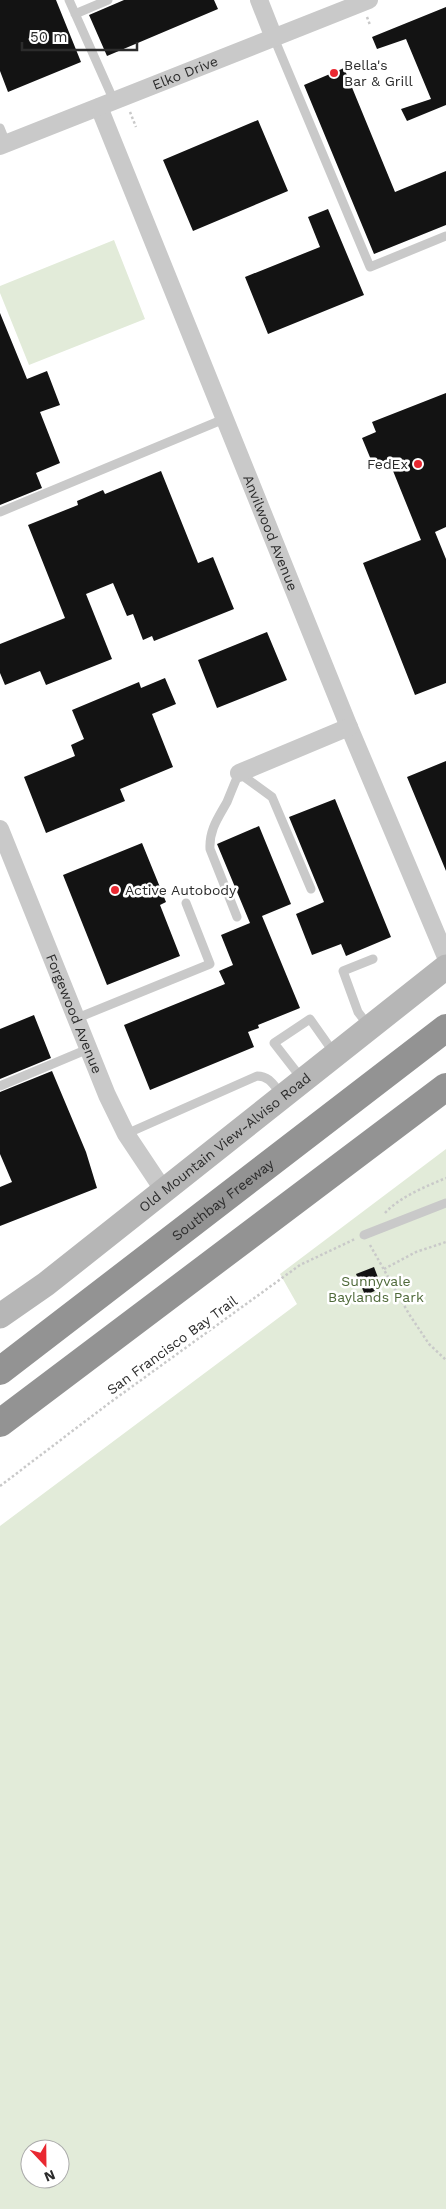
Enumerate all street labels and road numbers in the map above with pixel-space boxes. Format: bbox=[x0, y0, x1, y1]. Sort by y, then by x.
street label: Elko Drive bbox=[150, 53, 220, 93]
street label: Anvilwood Avenue bbox=[240, 472, 301, 593]
street label: Forgewood Avenue bbox=[43, 951, 106, 1076]
street label: Old Mountain View-Alviso Road bbox=[136, 1070, 314, 1215]
street label: Southbay Freeway bbox=[169, 1155, 278, 1244]
street label: San Francisco Bay Trail bbox=[104, 1292, 241, 1398]

